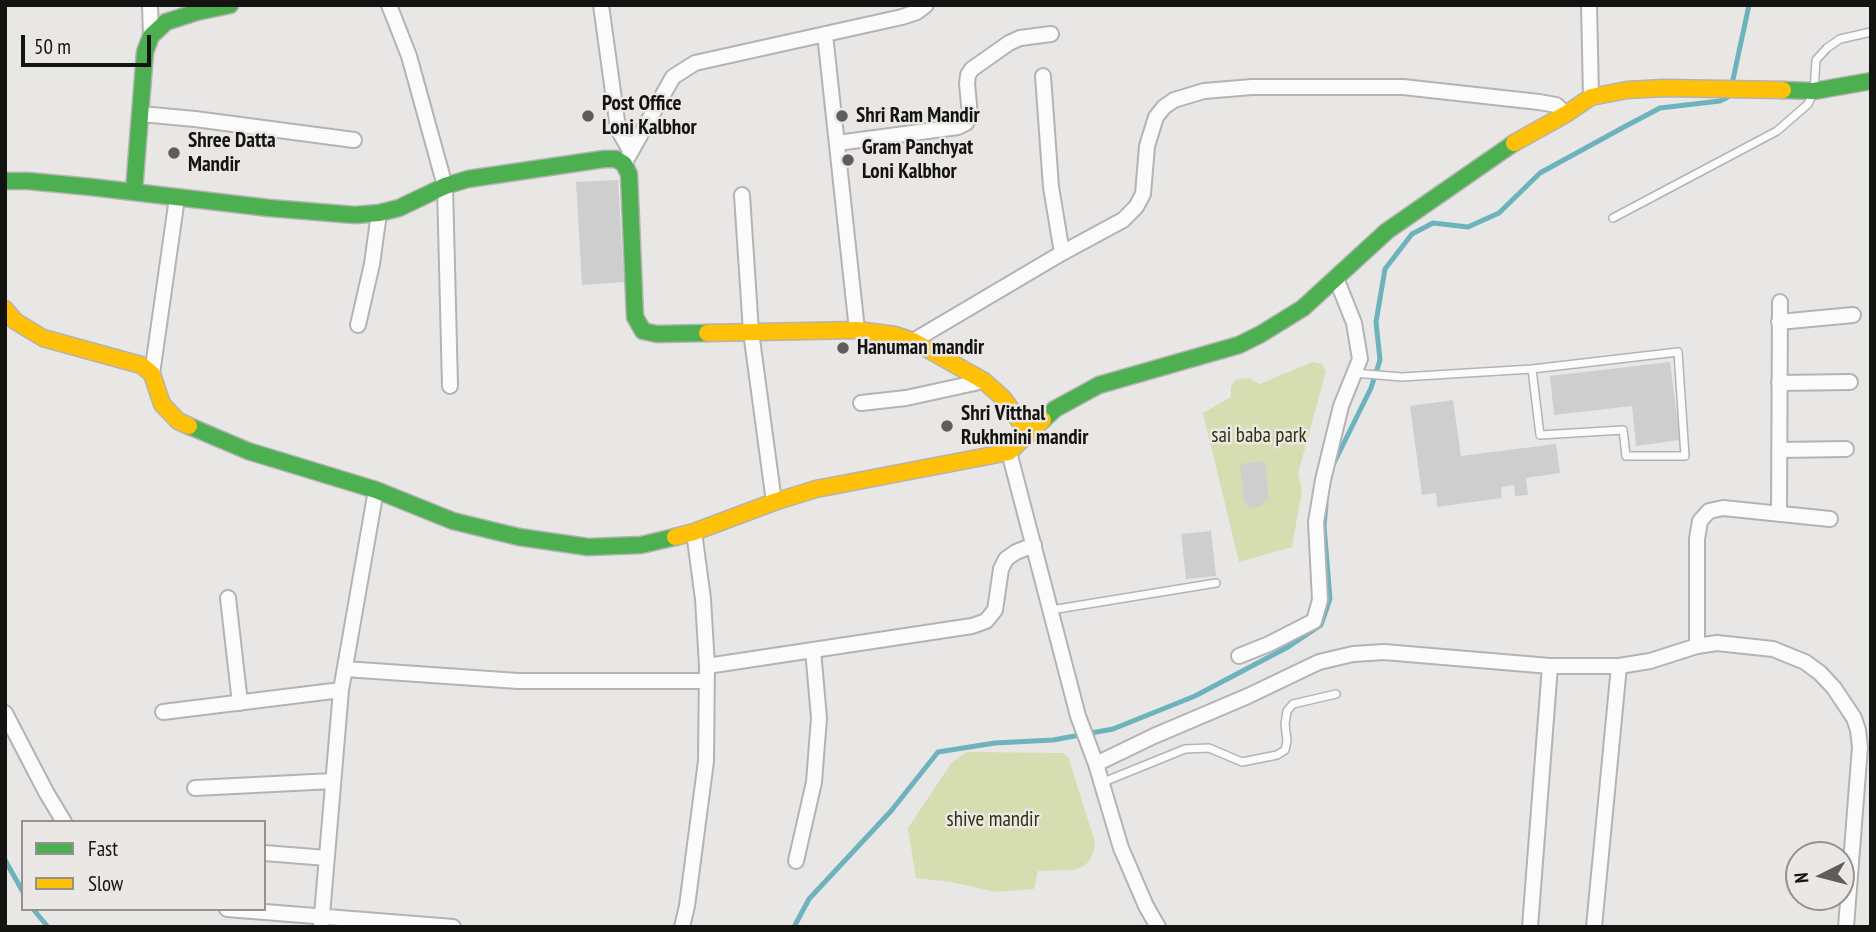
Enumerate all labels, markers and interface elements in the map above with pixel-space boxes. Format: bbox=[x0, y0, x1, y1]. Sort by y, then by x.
scale bar bbox=[24, 21, 154, 65]
text: 50 m bbox=[34, 33, 71, 60]
place label: Post Office Loni Kalbhor bbox=[602, 91, 697, 141]
place label: Shri Ram Mandir bbox=[856, 103, 980, 129]
marker: Post Office Loni Kalbhor bbox=[580, 108, 596, 124]
marker: Shri Ram Mandir bbox=[834, 108, 850, 124]
place label: Shree Datta Mandir bbox=[188, 128, 276, 178]
place label: Gram Panchyat Loni Kalbhor bbox=[862, 135, 973, 185]
marker: Shree Datta Mandir bbox=[166, 145, 182, 161]
marker: Gram Panchyat Loni Kalbhor bbox=[840, 152, 856, 168]
place label: Hanuman mandir bbox=[857, 335, 984, 361]
marker: Hanuman mandir bbox=[835, 340, 851, 356]
place label: Shri Vitthal Rukhmini mandir bbox=[961, 401, 1088, 451]
marker: Shri Vitthal Rukhmini mandir bbox=[939, 418, 955, 434]
park label: sai baba park bbox=[1211, 423, 1307, 449]
park label: shive mandir bbox=[947, 807, 1039, 833]
legend bbox=[21, 820, 266, 911]
text: Fast bbox=[88, 835, 118, 862]
north arrow bbox=[1785, 841, 1855, 911]
text: Slow bbox=[88, 870, 123, 897]
text: N bbox=[1789, 872, 1814, 884]

